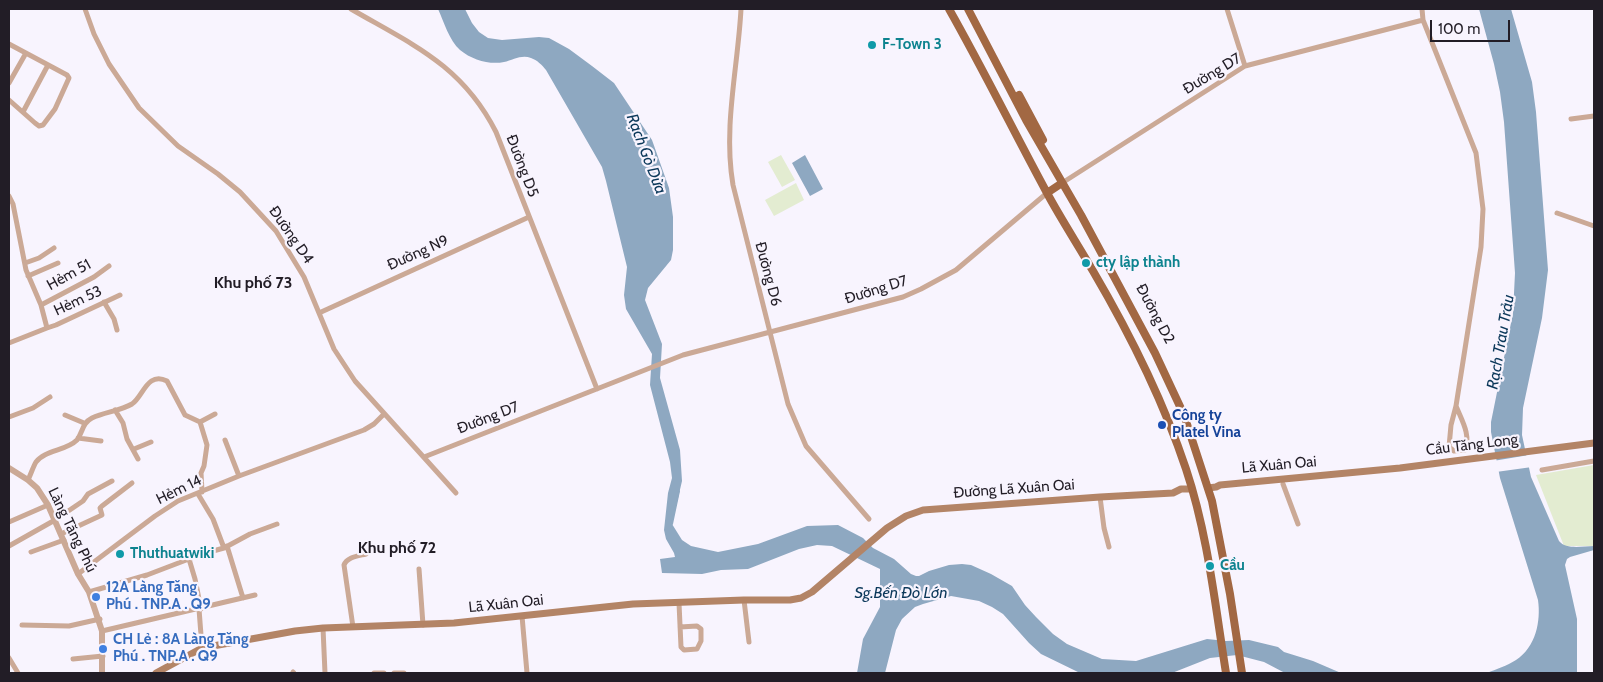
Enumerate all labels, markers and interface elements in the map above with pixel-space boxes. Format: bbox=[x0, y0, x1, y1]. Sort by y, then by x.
scale bar bbox=[1433, 10, 1513, 42]
text: 100 m bbox=[1438, 20, 1480, 38]
place label: F-Town 3 bbox=[882, 36, 942, 54]
marker: F-Town 3 bbox=[866, 39, 878, 51]
street label: Đường D7 bbox=[1180, 50, 1244, 98]
water label: Rạch Gò Dừa bbox=[622, 111, 670, 197]
street label: Đường D5 bbox=[502, 132, 542, 200]
street label: Đường D4 bbox=[265, 203, 317, 267]
street label: Đường N9 bbox=[384, 231, 452, 275]
street label: Đường D6 bbox=[751, 240, 785, 308]
place label: cty lập thành bbox=[1096, 254, 1180, 272]
street label: Hẻm 51 bbox=[44, 256, 94, 294]
marker: cty lập thành bbox=[1080, 257, 1092, 269]
street label: Đường D7 bbox=[843, 272, 909, 308]
district label: Khu phố 73 bbox=[214, 273, 292, 293]
street label: Đường D2 bbox=[1132, 281, 1178, 347]
street label: Hẻm 53 bbox=[51, 282, 105, 320]
water label: Rạch Trau Trảu bbox=[1483, 293, 1519, 391]
street label: Đường D7 bbox=[455, 398, 521, 438]
place label: Công ty Platel Vina bbox=[1172, 407, 1241, 442]
marker: Công ty Platel Vina bbox=[1156, 419, 1168, 431]
street label: Cầu Tăng Long bbox=[1425, 430, 1519, 460]
street label: Lã Xuân Oai bbox=[1241, 453, 1317, 477]
street label: Hẻm 14 bbox=[153, 471, 205, 509]
street label: Đường Lã Xuân Oai bbox=[953, 476, 1075, 502]
street label: Làng Tăng Phú bbox=[44, 485, 100, 575]
district label: Khu phố 72 bbox=[358, 538, 436, 558]
place label: Thuthuatwiki bbox=[130, 545, 214, 563]
marker: Thuthuatwiki bbox=[114, 548, 126, 560]
place label: Cầu bbox=[1220, 557, 1245, 575]
marker: Cầu bbox=[1204, 560, 1216, 572]
place label: 12A Làng Tăng Phú . TNP.A . Q9 bbox=[106, 579, 211, 614]
water label: Sg.Bến Đò Lớn bbox=[855, 583, 947, 603]
marker: 12A Làng Tăng Phú . TNP.A . Q9 bbox=[90, 591, 102, 603]
street label: Lã Xuân Oai bbox=[468, 591, 544, 617]
place label: CH Lẻ : 8A Làng Tăng Phú . TNP.A . Q9 bbox=[113, 631, 248, 666]
marker: CH Lẻ : 8A Làng Tăng Phú . TNP.A . Q9 bbox=[97, 643, 109, 655]

